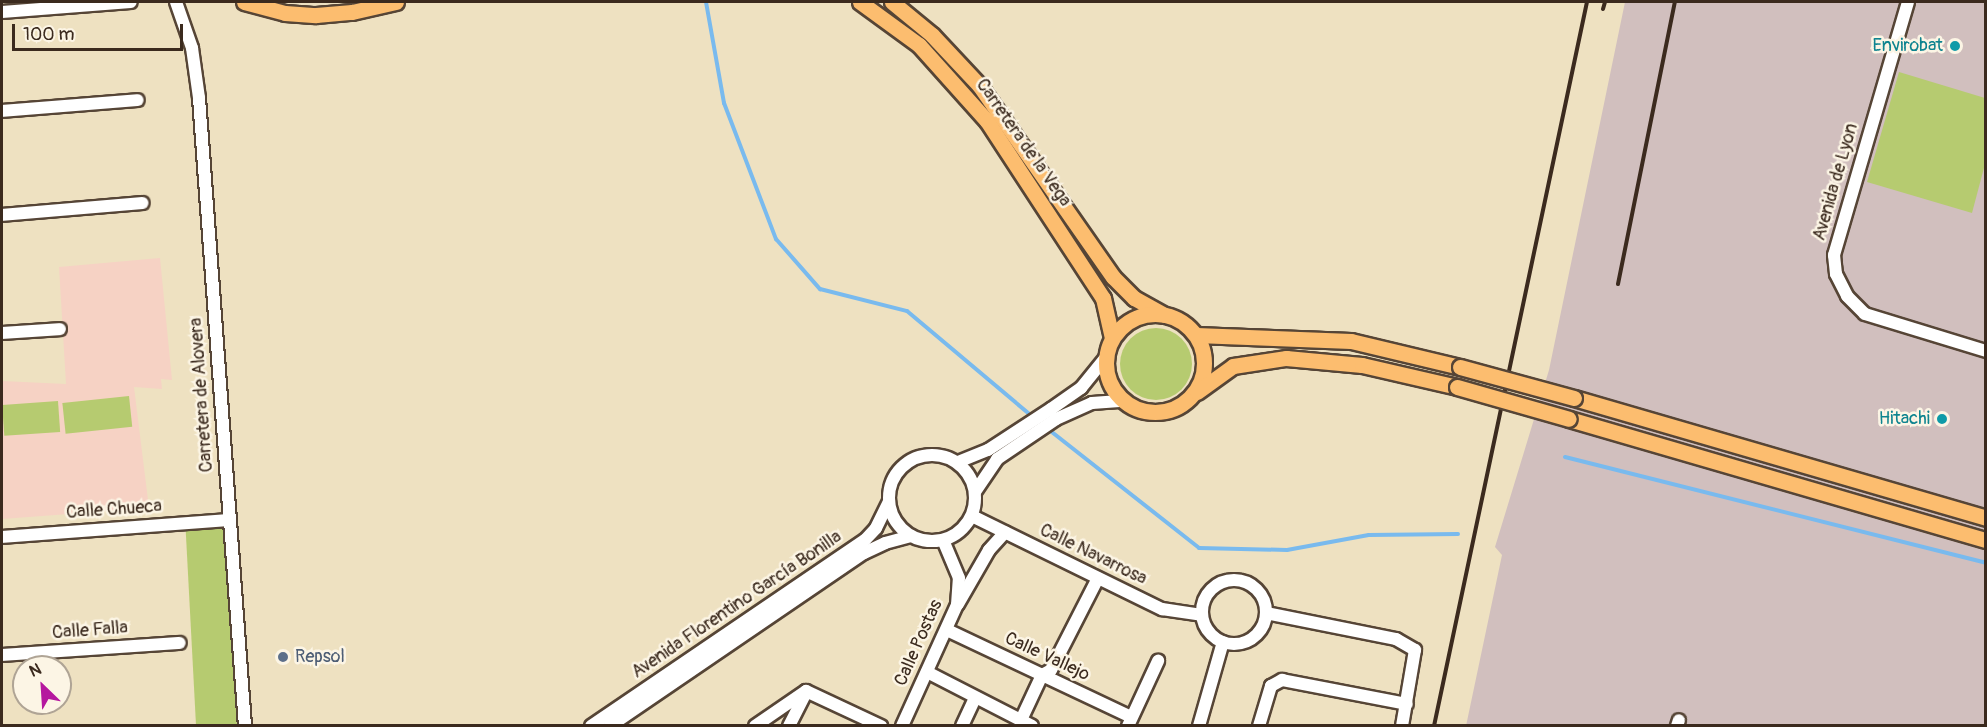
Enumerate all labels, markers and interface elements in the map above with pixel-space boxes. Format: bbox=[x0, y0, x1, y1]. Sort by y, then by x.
scale bar bbox=[15, 12, 186, 50]
text: 100 m bbox=[23, 23, 75, 46]
place label: Envirobat bbox=[1872, 35, 1943, 57]
marker: Envirobat bbox=[1948, 39, 1962, 53]
street label: Carretera de la Vega bbox=[971, 75, 1075, 211]
street label: Avenida de Lyon bbox=[1809, 121, 1863, 243]
street label: Carretera de Alovera bbox=[186, 317, 218, 473]
place label: Hitachi bbox=[1879, 408, 1930, 430]
marker: Hitachi bbox=[1935, 412, 1949, 426]
street label: Calle Chueca bbox=[65, 496, 163, 524]
street label: Calle Navarrosa bbox=[1036, 520, 1150, 590]
street label: Avenida Florentino García Bonilla bbox=[628, 527, 846, 683]
street label: Calle Postas bbox=[890, 597, 948, 689]
street label: Calle Falla bbox=[51, 618, 129, 644]
street label: Calle Vallejo bbox=[1001, 628, 1093, 686]
place label: Repsol bbox=[295, 646, 345, 668]
marker: Repsol bbox=[276, 650, 290, 664]
north arrow bbox=[12, 655, 72, 715]
text: N bbox=[26, 659, 44, 682]

